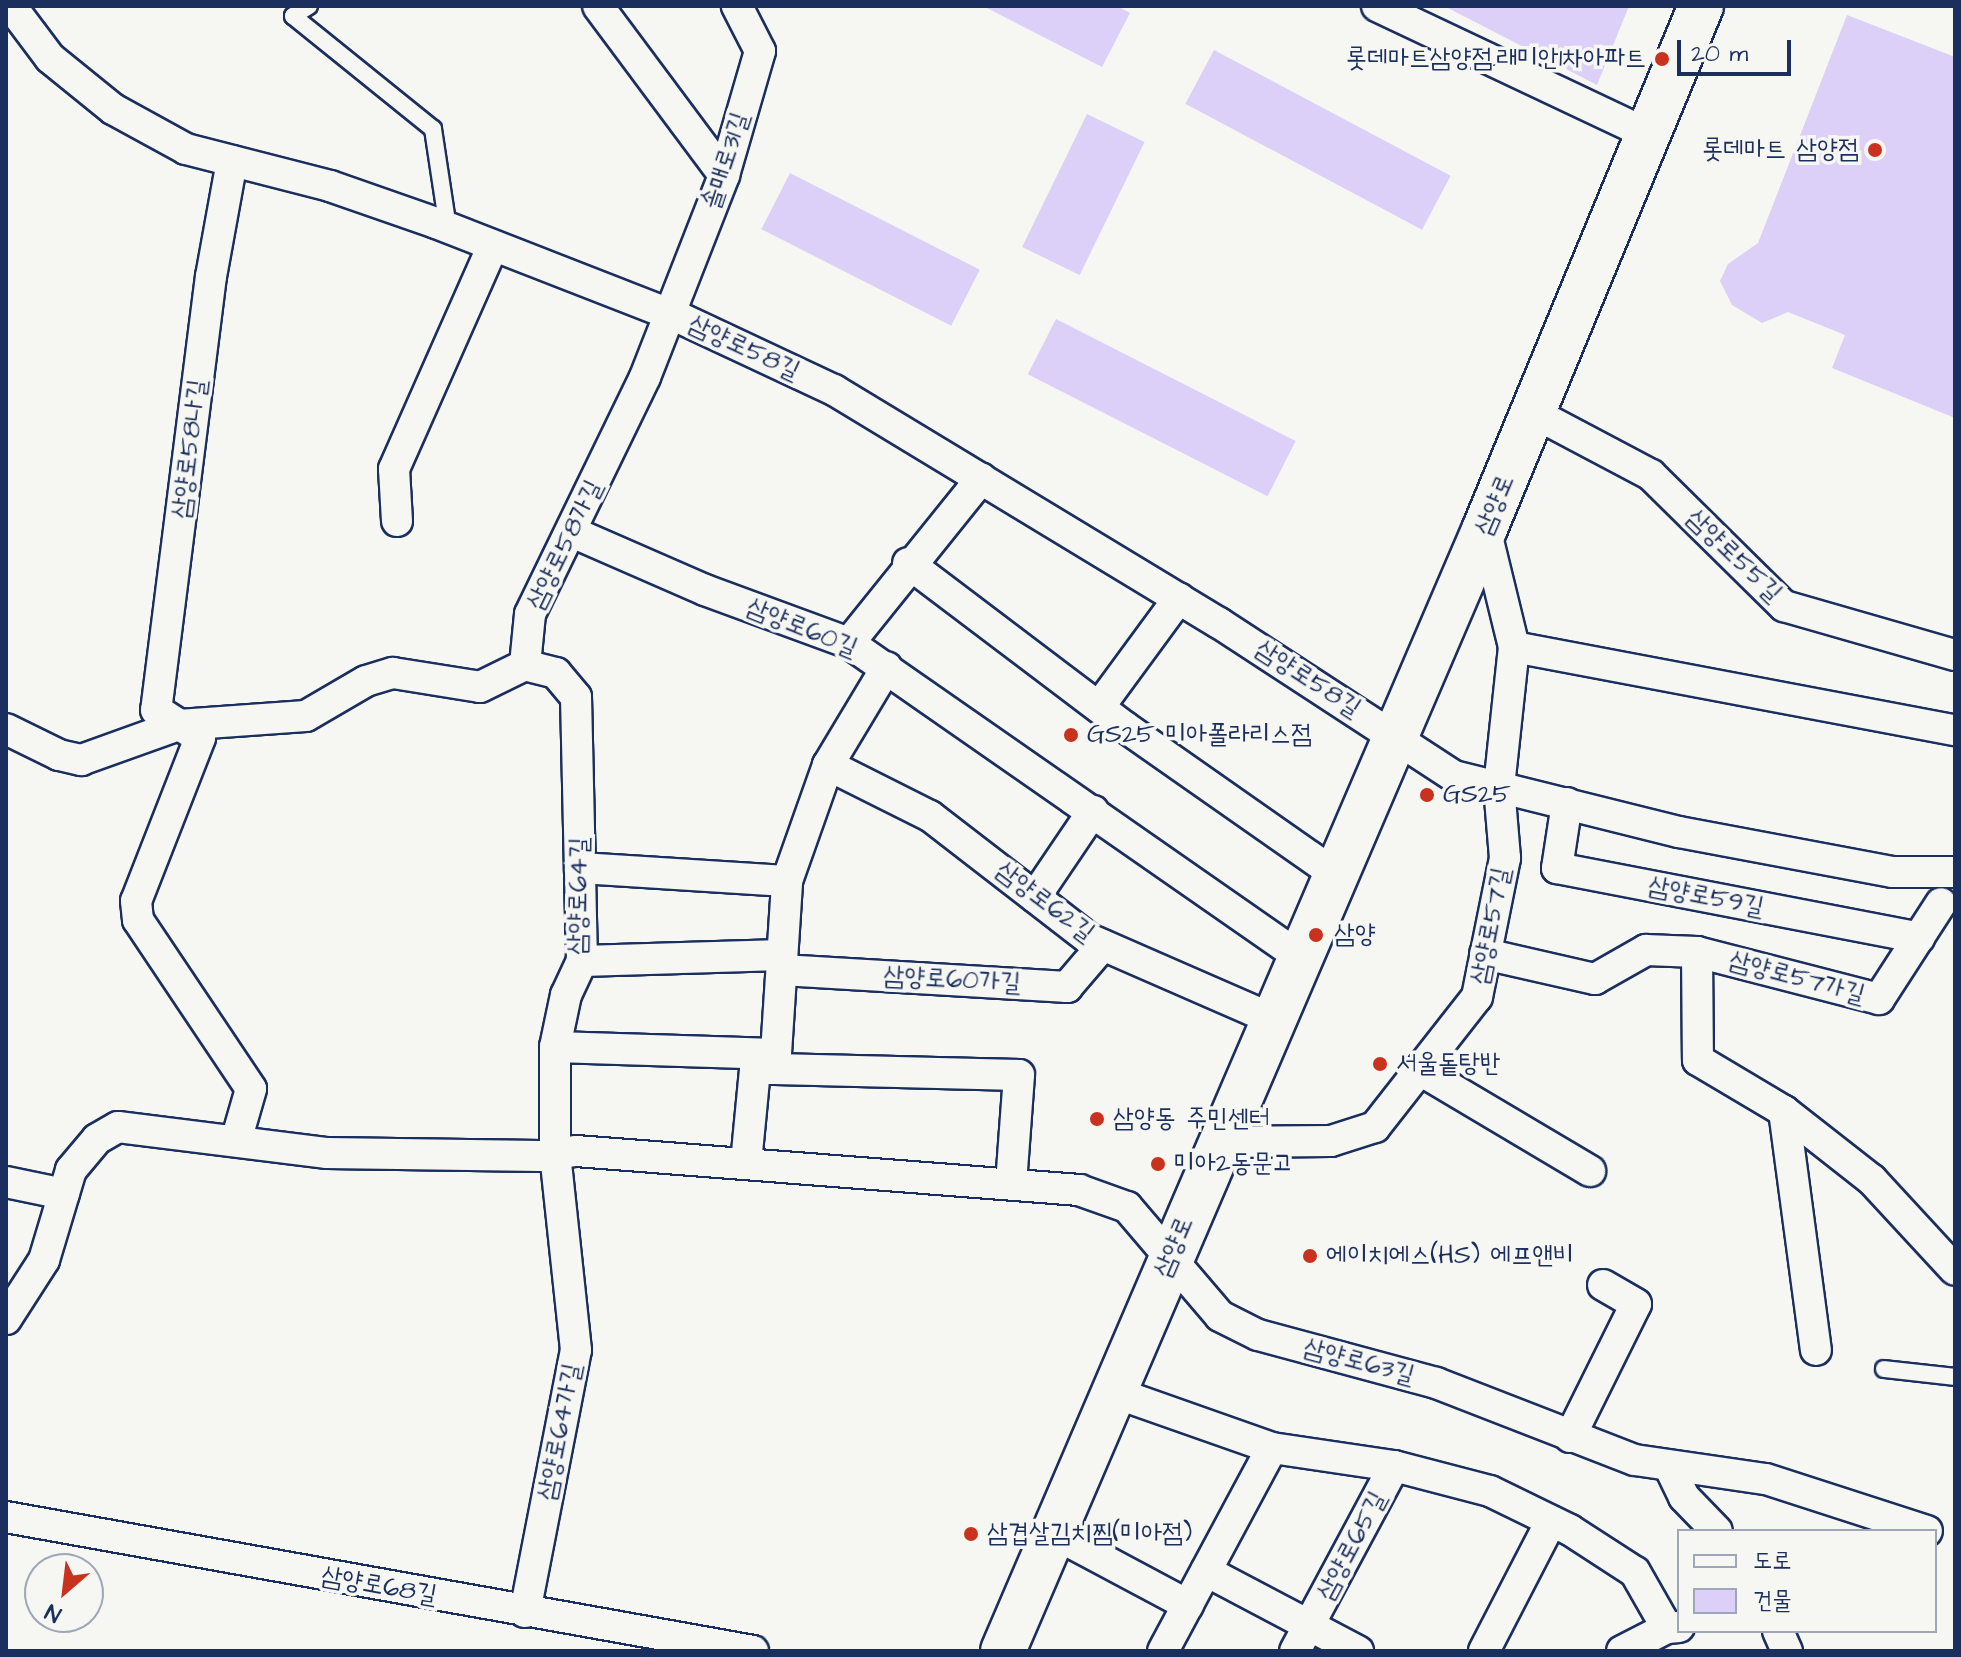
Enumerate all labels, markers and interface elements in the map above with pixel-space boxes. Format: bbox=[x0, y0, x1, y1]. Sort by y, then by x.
scale bar bbox=[1681, 24, 1795, 74]
text: 20 m bbox=[1691, 37, 1748, 71]
place label: 롯데마트삼양점.래미안1차아파트 bbox=[1346, 43, 1646, 75]
marker: 롯데마트삼양점.래미안1차아파트 bbox=[1653, 50, 1671, 68]
street label: 솔매로31길 bbox=[696, 109, 756, 213]
place label: 롯데마트 삼양점 bbox=[1702, 134, 1859, 166]
marker: 롯데마트 삼양점 bbox=[1866, 141, 1884, 159]
street label: 삼양로58길 bbox=[684, 309, 804, 387]
street label: 삼양로58나길 bbox=[166, 378, 214, 520]
street label: 삼양로 bbox=[1468, 470, 1522, 540]
street label: 삼양로58가길 bbox=[520, 475, 610, 615]
street label: 삼양로55길 bbox=[1680, 503, 1788, 609]
street label: 삼양로60길 bbox=[742, 592, 862, 664]
street label: 삼양로58길 bbox=[1250, 634, 1366, 724]
place label: GS25 미아폴라리스점 bbox=[1087, 719, 1312, 751]
marker: GS25 미아폴라리스점 bbox=[1062, 726, 1080, 744]
place label: GS25 bbox=[1443, 779, 1511, 811]
marker: GS25 bbox=[1418, 786, 1436, 804]
street label: 삼양로64길 bbox=[562, 837, 596, 955]
street label: 삼양로62길 bbox=[990, 855, 1100, 949]
street label: 삼양로57길 bbox=[1464, 865, 1518, 987]
street label: 삼양로59길 bbox=[1646, 871, 1766, 923]
place label: 삼양 bbox=[1334, 919, 1376, 951]
marker: 삼양 bbox=[1305, 924, 1327, 946]
street label: 삼양로57가길 bbox=[1726, 945, 1868, 1011]
street label: 삼양로60가길 bbox=[883, 961, 1021, 999]
place label: 서울돝탕반 bbox=[1396, 1048, 1501, 1080]
marker: 서울돝탕반 bbox=[1371, 1055, 1389, 1073]
place label: 삼양동 주민센터 bbox=[1113, 1103, 1270, 1135]
marker: 삼양동 주민센터 bbox=[1088, 1110, 1106, 1128]
place label: 미아2동문고 bbox=[1174, 1148, 1293, 1180]
marker: 미아2동문고 bbox=[1149, 1155, 1167, 1173]
street label: 삼양로 bbox=[1147, 1212, 1201, 1282]
place label: 에이치에스(HS) 에프앤비 bbox=[1326, 1240, 1574, 1272]
marker: 에이치에스(HS) 에프앤비 bbox=[1301, 1247, 1319, 1265]
street label: 삼양로63길 bbox=[1300, 1332, 1418, 1392]
street label: 삼양로64가길 bbox=[531, 1361, 589, 1503]
street label: 삼양로65길 bbox=[1310, 1486, 1394, 1606]
place label: 삼겹살김치찜(미아점) bbox=[987, 1518, 1192, 1550]
marker: 삼겹살김치찜(미아점) bbox=[962, 1525, 980, 1543]
legend bbox=[1677, 1529, 1937, 1633]
text: 도로 bbox=[1753, 1544, 1792, 1578]
north arrow bbox=[24, 1553, 104, 1633]
street label: 삼양로68길 bbox=[319, 1560, 439, 1612]
text: 건물 bbox=[1753, 1584, 1792, 1618]
text: N bbox=[40, 1596, 67, 1630]

